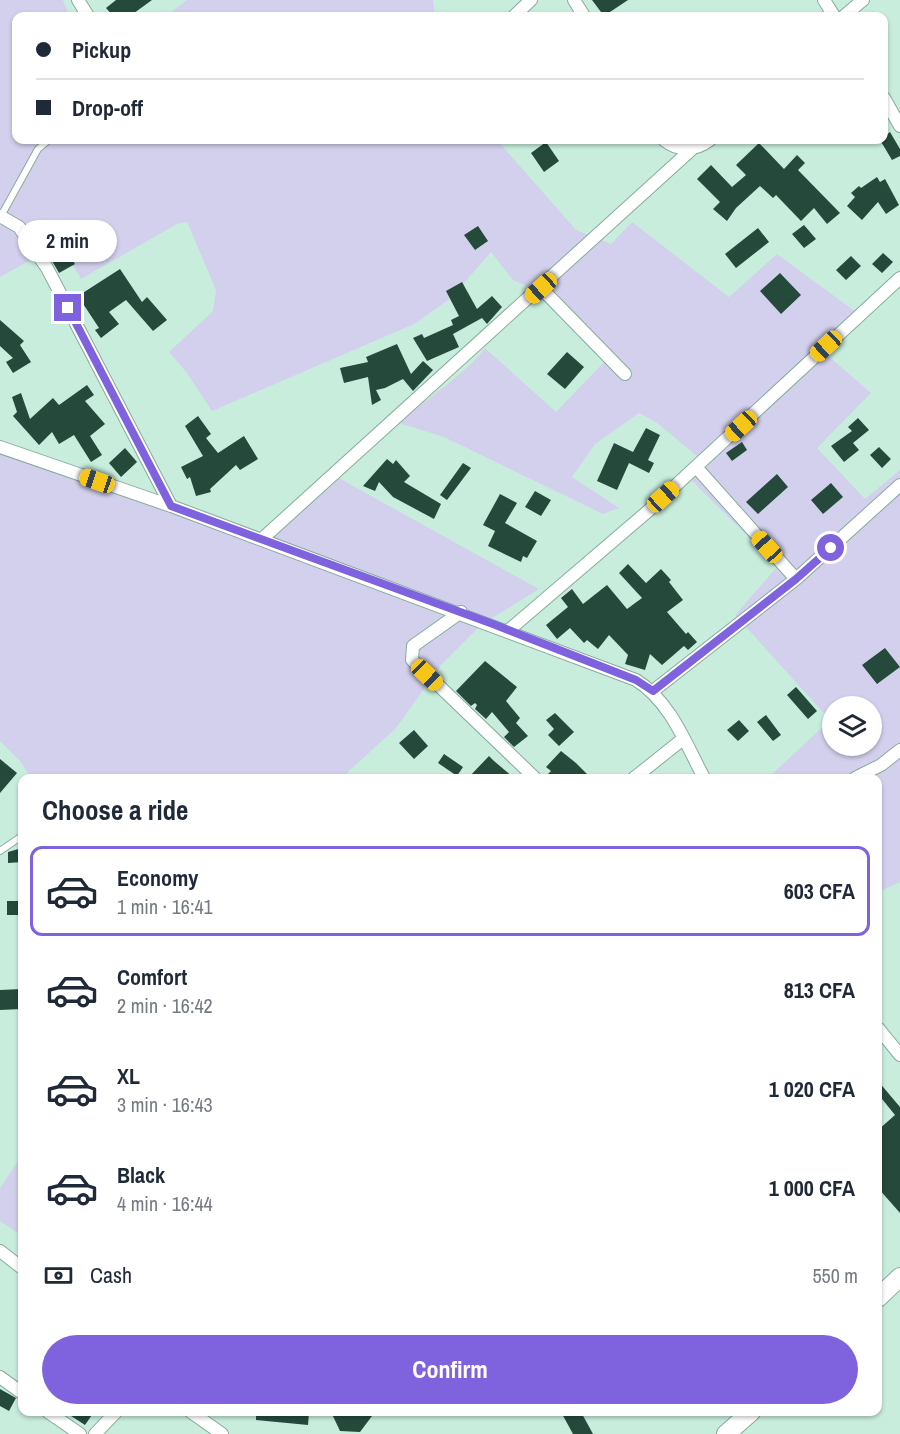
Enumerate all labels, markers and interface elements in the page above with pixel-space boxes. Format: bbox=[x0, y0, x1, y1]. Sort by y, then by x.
text: Pickup bbox=[72, 35, 131, 65]
text: Drop-off bbox=[72, 93, 143, 123]
callout: 2 min bbox=[19, 221, 118, 263]
text: 2 min bbox=[46, 227, 89, 254]
car bbox=[522, 269, 560, 307]
route end bbox=[54, 294, 81, 321]
car bbox=[807, 327, 845, 365]
car bbox=[722, 407, 760, 445]
car bbox=[77, 467, 117, 495]
car bbox=[644, 478, 682, 516]
car bbox=[748, 528, 786, 566]
route start bbox=[817, 534, 844, 561]
car bbox=[408, 656, 446, 694]
map controls bbox=[822, 696, 882, 756]
button: layers bbox=[822, 696, 882, 756]
text: Choose a ride bbox=[42, 792, 188, 828]
text: Economy bbox=[117, 863, 198, 893]
icon: car bbox=[45, 864, 99, 918]
text: 603 CFA bbox=[784, 876, 855, 906]
text: 1 min · 16:41 bbox=[117, 893, 213, 920]
text: Comfort bbox=[117, 962, 187, 992]
icon: car bbox=[45, 963, 99, 1017]
text: 813 CFA bbox=[784, 975, 855, 1005]
text: 2 min · 16:42 bbox=[117, 992, 213, 1019]
text: XL bbox=[117, 1061, 140, 1091]
icon: car bbox=[45, 1062, 99, 1116]
text: 1 020 CFA bbox=[769, 1074, 855, 1104]
text: 3 min · 16:43 bbox=[117, 1091, 213, 1118]
text: Black bbox=[117, 1160, 165, 1190]
icon: car bbox=[45, 1161, 99, 1215]
text: 1 000 CFA bbox=[769, 1173, 855, 1203]
text: 4 min · 16:44 bbox=[117, 1190, 213, 1217]
icon: cash bbox=[42, 1259, 75, 1292]
text: Cash bbox=[90, 1260, 132, 1290]
text: 550 m bbox=[812, 1262, 858, 1289]
button: Confirm bbox=[42, 1335, 858, 1404]

